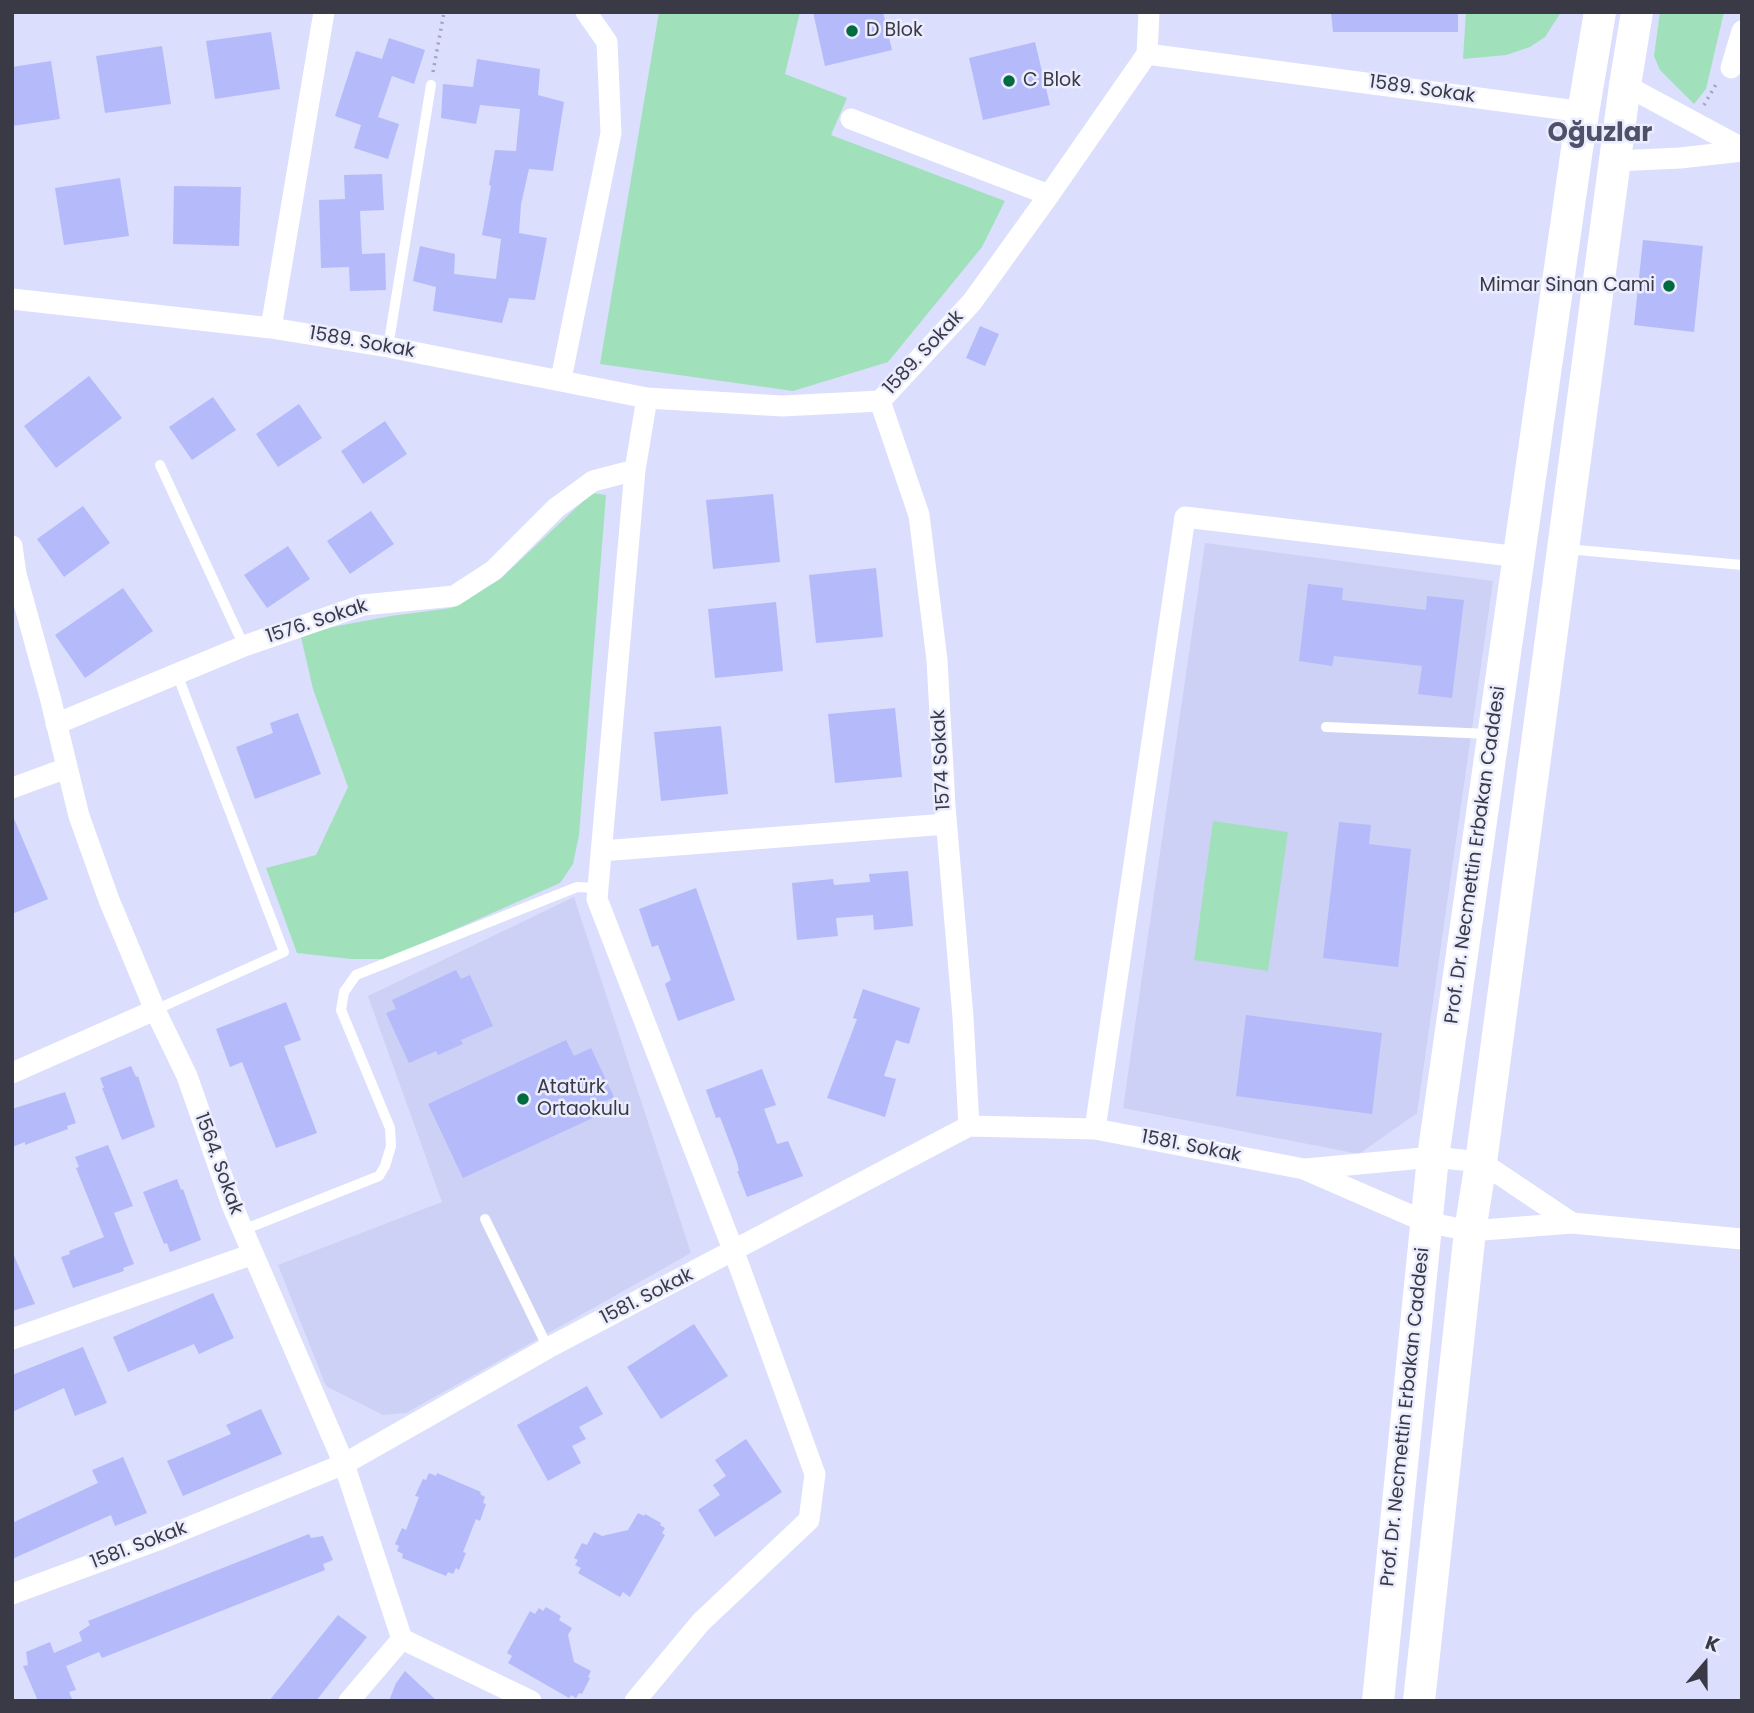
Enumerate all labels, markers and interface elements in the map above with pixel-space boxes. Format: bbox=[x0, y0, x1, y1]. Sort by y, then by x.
place label: D Blok bbox=[866, 20, 923, 42]
marker: D Blok bbox=[844, 23, 860, 39]
place label: C Blok bbox=[1023, 70, 1081, 92]
street label: 1589. Sokak bbox=[1368, 71, 1476, 109]
marker: C Blok bbox=[1001, 73, 1017, 89]
district label: Oğuzlar bbox=[1548, 118, 1652, 150]
place label: Mimar Sinan Cami bbox=[1480, 275, 1655, 297]
marker: Mimar Sinan Cami bbox=[1661, 278, 1677, 294]
street label: 1589. Sokak bbox=[879, 306, 969, 400]
street label: 1589. Sokak bbox=[307, 323, 417, 363]
street label: 1576. Sokak bbox=[263, 595, 371, 649]
street label: Prof. Dr. Necmettin Erbakan Caddesi bbox=[1441, 685, 1511, 1025]
street label: 1574 Sokak bbox=[928, 709, 956, 811]
place label: Atatürk Ortaokulu bbox=[537, 1077, 630, 1121]
marker: Atatürk Ortaokulu bbox=[515, 1091, 531, 1107]
street label: 1564. Sokak bbox=[189, 1110, 247, 1218]
street label: 1581. Sokak bbox=[1139, 1126, 1243, 1168]
street label: Prof. Dr. Necmettin Erbakan Caddesi bbox=[1377, 1246, 1435, 1588]
street label: 1581. Sokak bbox=[597, 1264, 697, 1330]
street label: 1581. Sokak bbox=[88, 1517, 190, 1575]
north arrow bbox=[1670, 1629, 1740, 1699]
text: K bbox=[1702, 1629, 1723, 1659]

